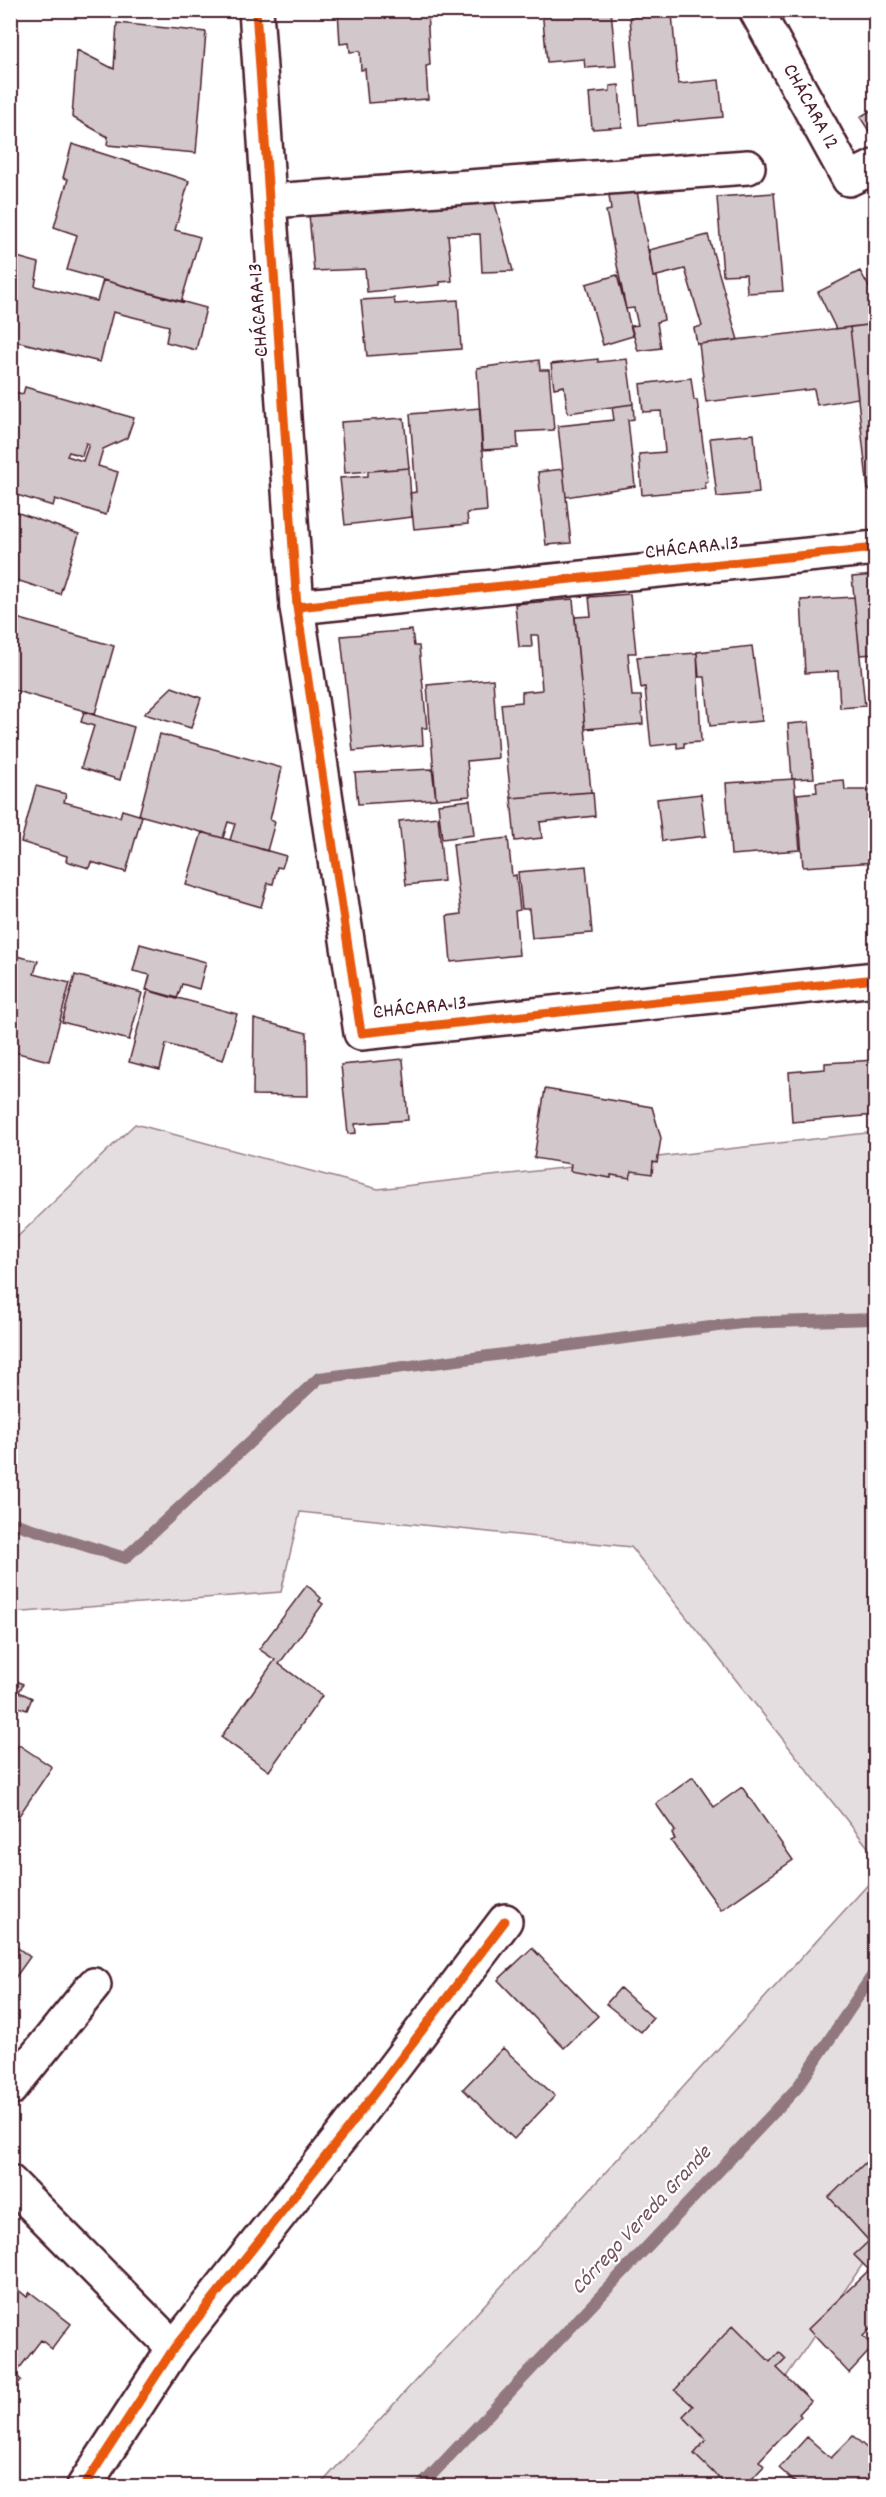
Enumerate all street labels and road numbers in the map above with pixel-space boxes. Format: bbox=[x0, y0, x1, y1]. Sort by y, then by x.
street label: CHÁCARA 12 bbox=[774, 59, 845, 156]
street label: CHÁCARA 13 bbox=[242, 262, 278, 358]
street label: CHÁCARA 13 bbox=[644, 529, 740, 569]
street label: CHÁCARA 13 bbox=[372, 989, 468, 1029]

